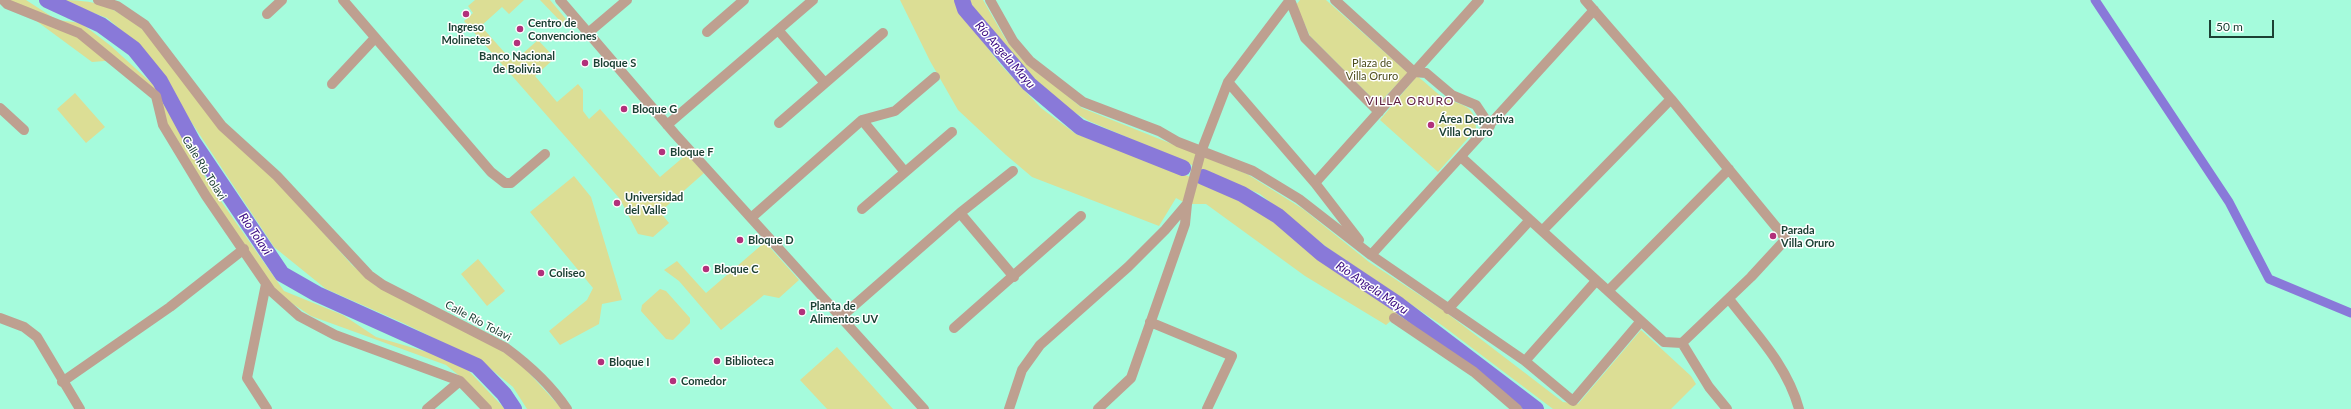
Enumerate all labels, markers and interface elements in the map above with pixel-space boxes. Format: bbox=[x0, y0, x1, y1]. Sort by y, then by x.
marker: Ingreso Molinetes bbox=[461, 9, 471, 19]
scale bar bbox=[2211, 12, 2276, 38]
place label: Centro de Convenciones bbox=[528, 16, 597, 42]
water label: Río Angela Mayu bbox=[972, 19, 1038, 91]
text: 50 m bbox=[2216, 19, 2243, 34]
place label: Ingreso Molinetes bbox=[442, 20, 490, 46]
marker: Centro de Convenciones bbox=[515, 24, 525, 34]
marker: Banco Nacional de Bolivia bbox=[512, 38, 522, 48]
place label: Banco Nacional de Bolivia bbox=[479, 49, 555, 75]
place label: Bloque S bbox=[593, 56, 636, 70]
park label: Plaza de Villa Oruro bbox=[1346, 56, 1398, 82]
marker: Bloque S bbox=[580, 58, 590, 68]
district label: VILLA ORURO bbox=[1366, 94, 1454, 108]
place label: Bloque G bbox=[632, 102, 677, 116]
marker: Bloque G bbox=[619, 104, 629, 114]
place label: Área Deportiva Villa Oruro bbox=[1439, 112, 1514, 138]
marker: Área Deportiva Villa Oruro bbox=[1426, 120, 1436, 130]
street label: Calle Río Tolavi bbox=[179, 134, 229, 202]
place label: Bloque F bbox=[670, 145, 713, 159]
marker: Bloque F bbox=[657, 147, 667, 157]
place label: Universidad del Valle bbox=[625, 190, 683, 216]
marker: Universidad del Valle bbox=[612, 198, 622, 208]
water label: Río Tolavi bbox=[236, 210, 274, 258]
place label: Parada Villa Oruro bbox=[1781, 223, 1835, 249]
marker: Parada Villa Oruro bbox=[1768, 231, 1778, 241]
place label: Bloque D bbox=[748, 233, 794, 247]
marker: Bloque D bbox=[735, 235, 745, 245]
water label: Río Angela Mayu bbox=[1333, 259, 1411, 317]
place label: Bloque C bbox=[714, 262, 758, 276]
marker: Bloque C bbox=[701, 264, 711, 274]
place label: Coliseo bbox=[549, 266, 585, 280]
marker: Coliseo bbox=[536, 268, 546, 278]
street label: Calle Río Tolavi bbox=[443, 298, 513, 344]
place label: Planta de Alimentos UV bbox=[810, 299, 878, 325]
marker: Planta de Alimentos UV bbox=[797, 307, 807, 317]
place label: Biblioteca bbox=[725, 354, 774, 368]
place label: Bloque I bbox=[609, 355, 649, 369]
marker: Biblioteca bbox=[712, 356, 722, 366]
marker: Bloque I bbox=[596, 357, 606, 367]
place label: Comedor bbox=[681, 374, 726, 388]
marker: Comedor bbox=[668, 376, 678, 386]

